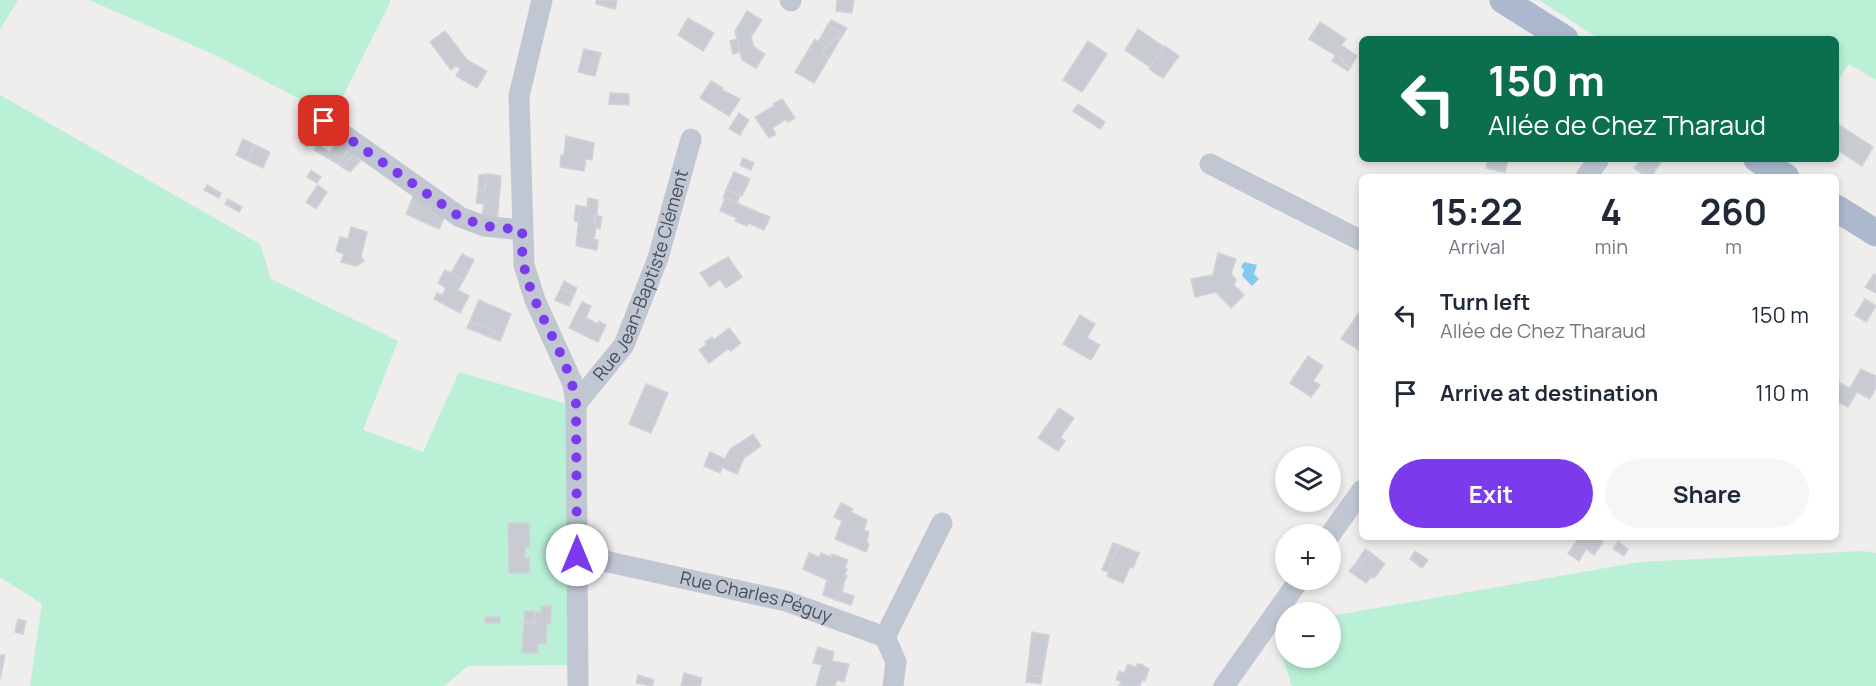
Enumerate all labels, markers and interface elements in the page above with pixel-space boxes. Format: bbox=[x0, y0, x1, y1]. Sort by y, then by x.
text: 150 m bbox=[1488, 51, 1605, 109]
icon: left bbox=[1389, 60, 1467, 138]
pin bbox=[298, 95, 349, 146]
icon: arrive bbox=[307, 104, 340, 137]
text: Allée de Chez Tharaud bbox=[1488, 106, 1766, 143]
street label: Rue Jean-Baptiste Clément bbox=[587, 167, 693, 385]
text: 15:22 bbox=[1431, 187, 1523, 236]
text: 4 bbox=[1600, 187, 1622, 236]
text: 260 bbox=[1700, 187, 1767, 236]
text: Arrival bbox=[1448, 233, 1505, 260]
text: min bbox=[1595, 233, 1628, 260]
text: m bbox=[1725, 233, 1742, 260]
text: Turn left bbox=[1440, 287, 1530, 317]
icon: left bbox=[1389, 299, 1422, 332]
text: 150 m bbox=[1751, 300, 1809, 330]
text: Allée de Chez Tharaud bbox=[1440, 317, 1646, 344]
icon: arrive bbox=[1389, 377, 1422, 410]
text: Arrive at destination bbox=[1440, 378, 1658, 408]
text: 110 m bbox=[1755, 378, 1809, 408]
map controls bbox=[1275, 446, 1341, 668]
button: layers bbox=[1275, 446, 1341, 512]
button: Exit bbox=[1389, 459, 1593, 528]
button: Share bbox=[1605, 459, 1809, 528]
position arrow bbox=[545, 523, 609, 587]
button: + bbox=[1275, 524, 1341, 590]
street label: Rue Charles Péguy bbox=[678, 565, 836, 628]
button: − bbox=[1275, 602, 1341, 668]

